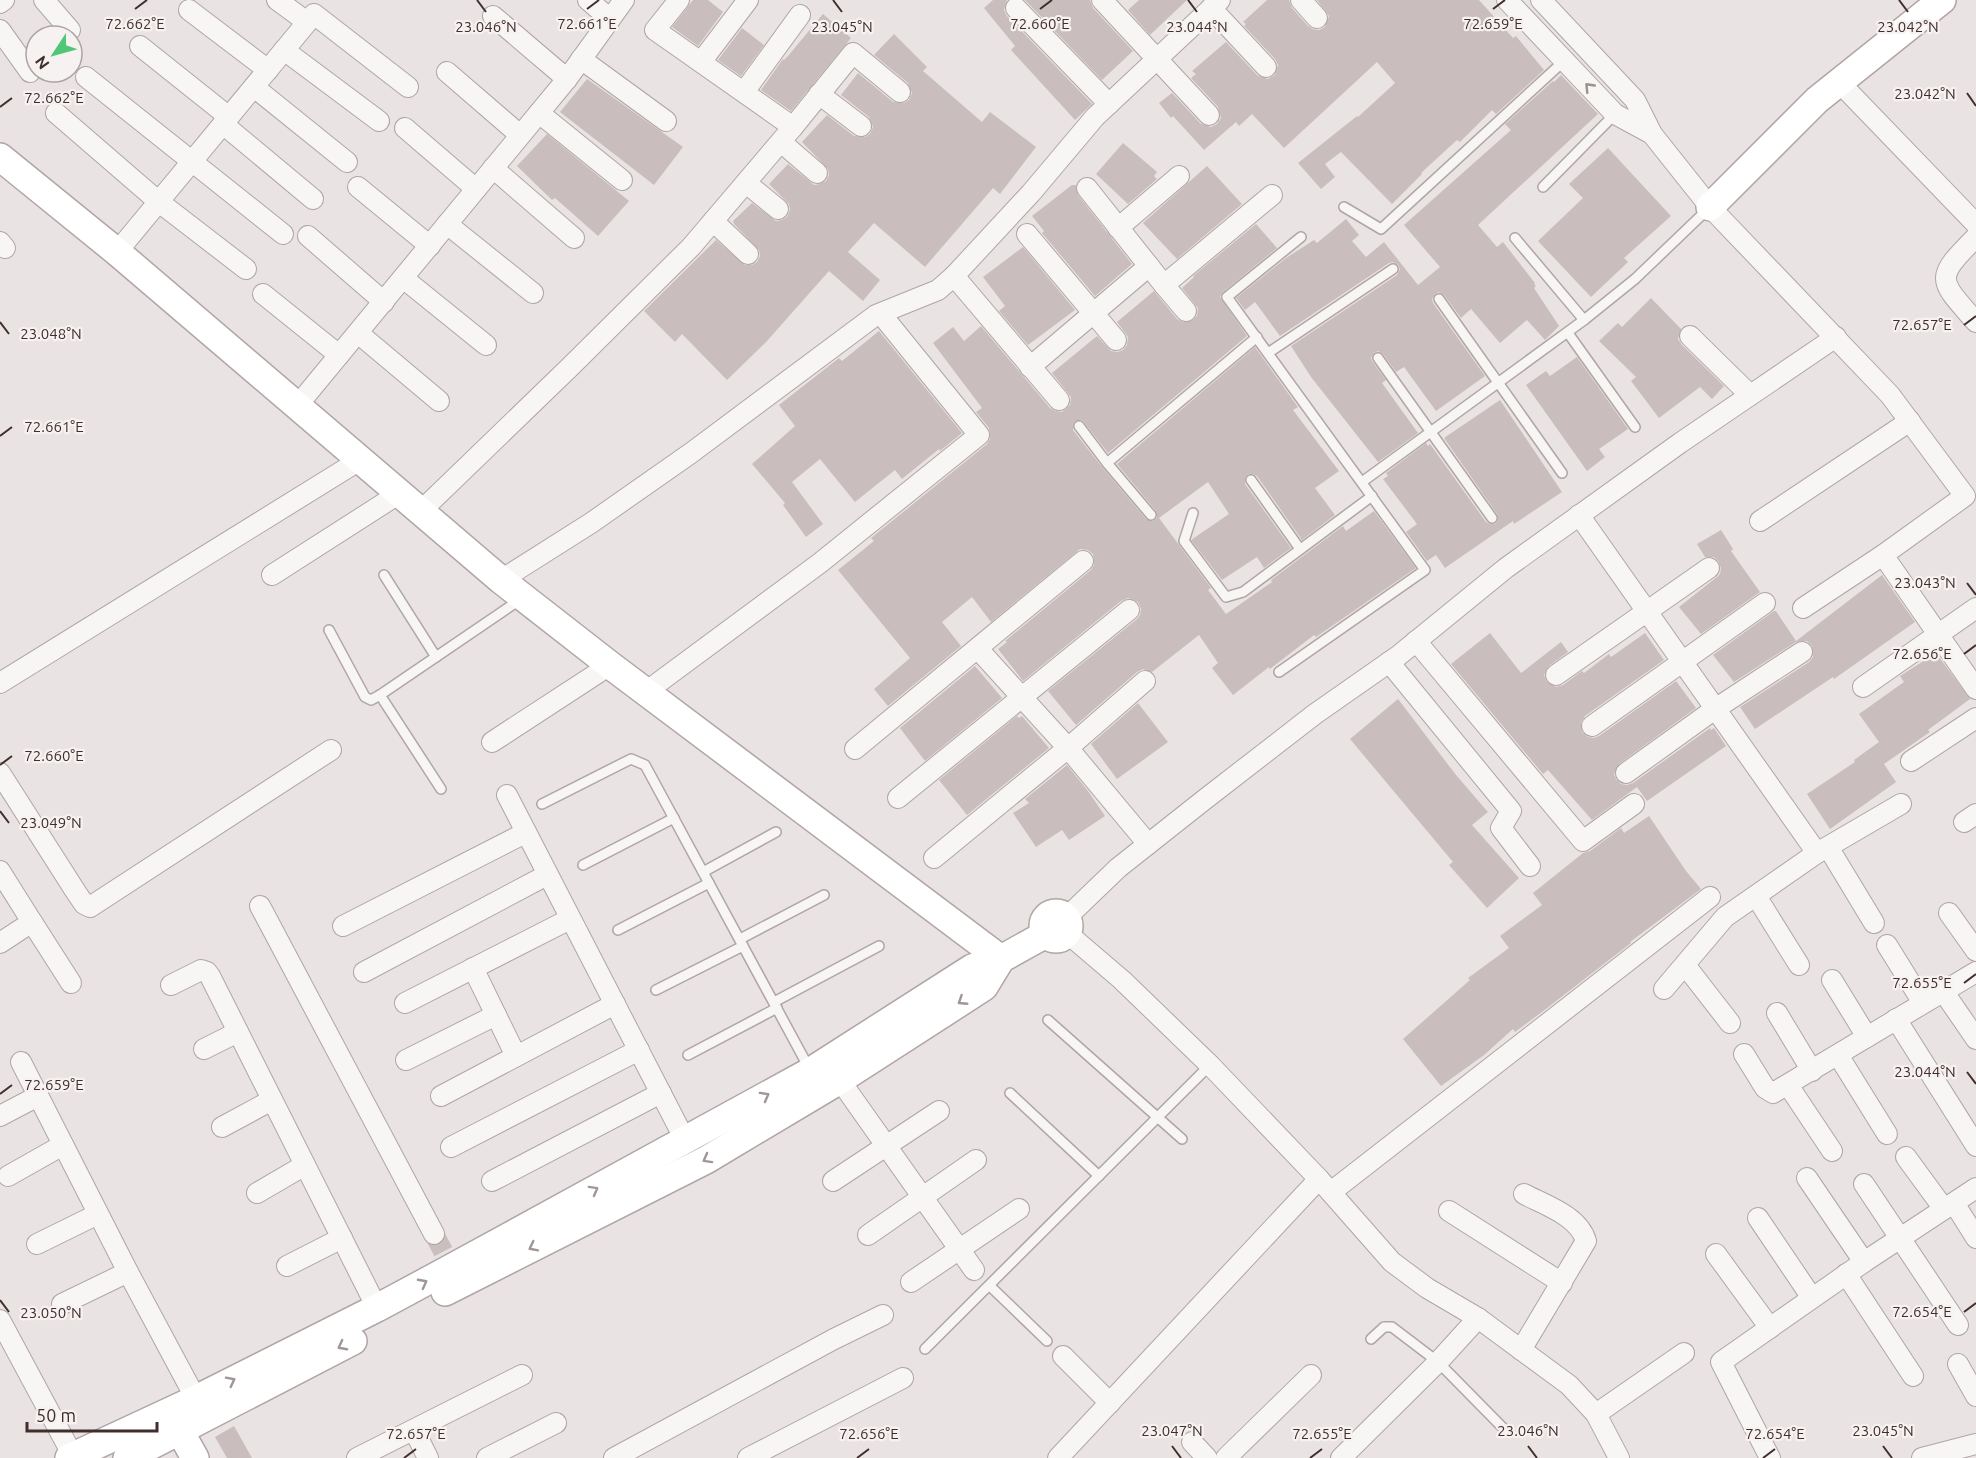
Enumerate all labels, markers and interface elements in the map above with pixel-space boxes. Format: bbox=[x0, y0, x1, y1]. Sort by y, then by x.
text: 72.662°E bbox=[105, 15, 165, 32]
text: 72.661°E bbox=[557, 15, 617, 32]
text: 72.660°E bbox=[1010, 15, 1070, 32]
text: 72.659°E bbox=[1463, 15, 1523, 32]
text: 23.046°N bbox=[455, 18, 517, 35]
text: 23.045°N bbox=[811, 18, 873, 35]
text: 23.044°N bbox=[1166, 18, 1228, 35]
text: 23.042°N bbox=[1877, 18, 1939, 35]
north arrow bbox=[24, 24, 84, 84]
text: N bbox=[31, 53, 53, 73]
one-way arrow bbox=[1585, 83, 1596, 94]
text: 23.042°N bbox=[1894, 85, 1956, 102]
text: 72.662°E bbox=[24, 89, 84, 106]
text: 72.657°E bbox=[1892, 316, 1952, 333]
text: 23.048°N bbox=[20, 325, 82, 342]
text: 72.661°E bbox=[24, 418, 84, 435]
text: 23.043°N bbox=[1894, 574, 1956, 591]
text: 72.656°E bbox=[1892, 645, 1952, 662]
text: 72.660°E bbox=[24, 747, 84, 764]
text: 23.049°N bbox=[20, 814, 82, 831]
text: 72.655°E bbox=[1892, 974, 1952, 991]
one-way arrow bbox=[958, 994, 969, 1005]
text: 23.044°N bbox=[1894, 1063, 1956, 1080]
text: 72.659°E bbox=[24, 1076, 84, 1093]
one-way arrow bbox=[759, 1092, 769, 1103]
one-way arrow bbox=[703, 1152, 714, 1163]
one-way arrow bbox=[588, 1186, 598, 1197]
one-way arrow bbox=[529, 1239, 540, 1251]
one-way arrow bbox=[417, 1279, 427, 1290]
text: 72.654°E bbox=[1892, 1303, 1952, 1320]
text: 23.050°N bbox=[20, 1304, 82, 1321]
one-way arrow bbox=[337, 1339, 348, 1350]
one-way arrow bbox=[224, 1377, 235, 1389]
scale bar bbox=[27, 1395, 158, 1433]
text: 50 m bbox=[36, 1405, 76, 1425]
text: 23.047°N bbox=[1141, 1422, 1203, 1439]
text: 23.046°N bbox=[1497, 1422, 1559, 1439]
text: 23.045°N bbox=[1852, 1422, 1914, 1439]
text: 72.657°E bbox=[386, 1425, 446, 1442]
text: 72.656°E bbox=[839, 1425, 899, 1442]
text: 72.655°E bbox=[1292, 1425, 1352, 1442]
text: 72.654°E bbox=[1745, 1425, 1805, 1442]

